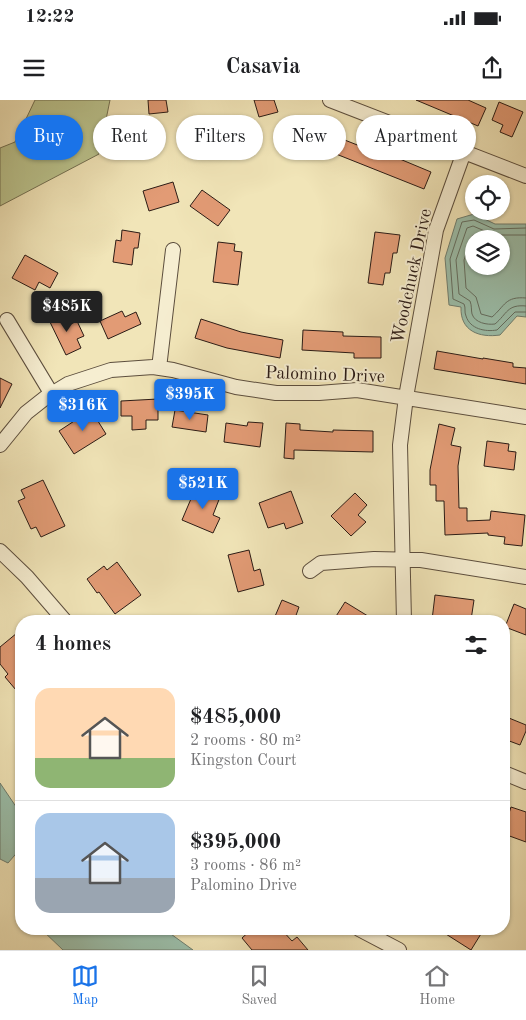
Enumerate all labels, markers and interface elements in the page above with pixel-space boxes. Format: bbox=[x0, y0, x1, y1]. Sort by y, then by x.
text: 12:22 bbox=[25, 8, 74, 27]
icon: menu bbox=[20, 54, 48, 82]
icon: share bbox=[478, 54, 506, 82]
text: Casavia bbox=[226, 56, 300, 78]
chip: Buy bbox=[15, 115, 83, 160]
chip: Rent bbox=[93, 115, 166, 160]
chip: Filters bbox=[176, 115, 263, 160]
chip: New bbox=[273, 115, 346, 160]
chip: Apartment bbox=[356, 115, 476, 160]
map controls bbox=[465, 175, 510, 275]
button: locate bbox=[465, 175, 510, 220]
street label: Woodchuck Drive bbox=[389, 207, 435, 345]
button: layers bbox=[465, 230, 510, 275]
pin: $485K bbox=[32, 290, 102, 333]
text: $485K bbox=[42, 299, 92, 315]
street label: Palomino Drive bbox=[265, 364, 385, 386]
pin: $395K bbox=[155, 378, 225, 421]
text: $395K bbox=[165, 387, 215, 403]
pin: $316K bbox=[48, 390, 118, 432]
text: $316K bbox=[58, 398, 108, 414]
pin: $521K bbox=[168, 468, 238, 510]
text: $521K bbox=[178, 476, 228, 492]
icon: filters bbox=[462, 631, 490, 659]
text: 4 homes bbox=[35, 634, 111, 655]
text: $485,000 bbox=[190, 707, 281, 728]
icon: home bbox=[75, 708, 135, 768]
text: 2 rooms · 80 m² bbox=[190, 733, 301, 749]
text: Kingston Court bbox=[190, 753, 297, 769]
text: $395,000 bbox=[190, 832, 281, 853]
icon: home bbox=[75, 833, 135, 893]
text: 3 rooms · 86 m² bbox=[190, 858, 301, 874]
text: Palomino Drive bbox=[190, 878, 297, 894]
tab: Map bbox=[71, 962, 99, 1009]
tab: Saved bbox=[241, 962, 277, 1009]
tab: Home bbox=[419, 962, 455, 1009]

